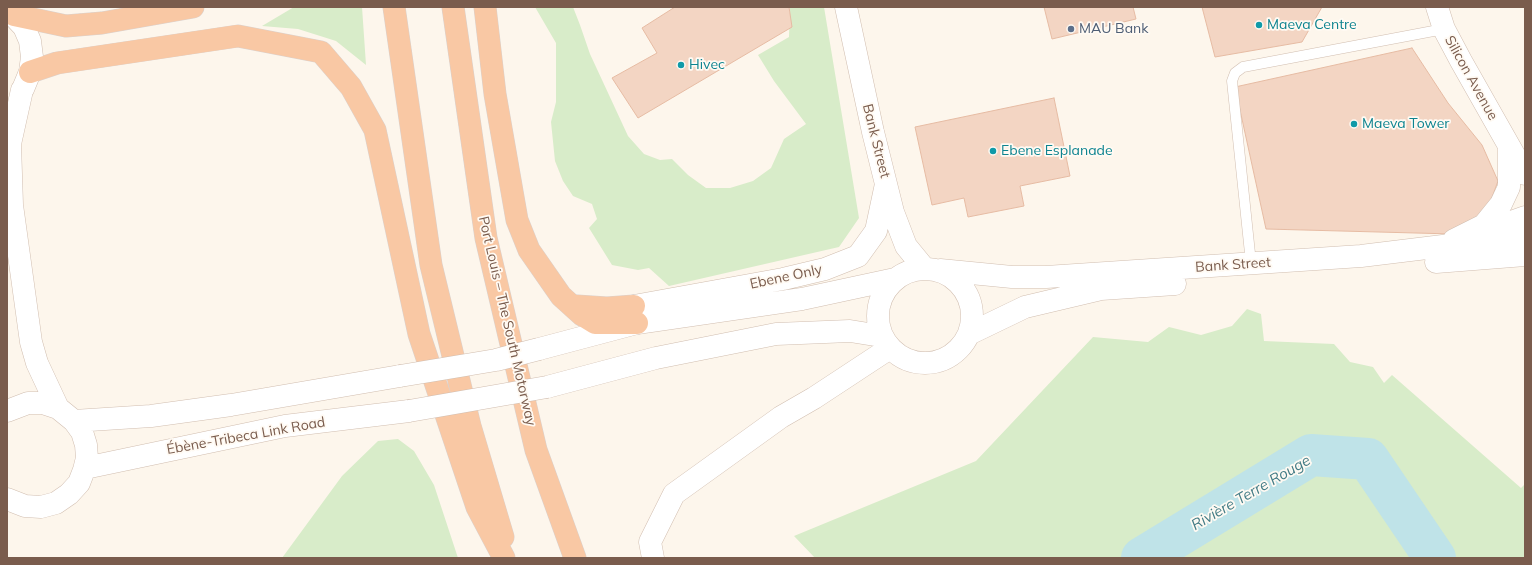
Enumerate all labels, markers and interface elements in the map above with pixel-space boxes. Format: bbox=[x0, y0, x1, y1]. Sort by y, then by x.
place label: Maeva Centre bbox=[1267, 17, 1357, 33]
marker: Maeva Centre bbox=[1254, 20, 1264, 30]
place label: MAU Bank bbox=[1079, 21, 1148, 37]
marker: MAU Bank bbox=[1066, 24, 1076, 34]
street label: Silicon Avenue bbox=[1441, 33, 1501, 123]
place label: Hivec bbox=[689, 57, 725, 73]
marker: Hivec bbox=[676, 60, 686, 70]
street label: Bank Street bbox=[859, 102, 893, 180]
place label: Maeva Tower bbox=[1362, 116, 1449, 132]
marker: Maeva Tower bbox=[1349, 119, 1359, 129]
place label: Ebene Esplanade bbox=[1001, 143, 1113, 159]
marker: Ebene Esplanade bbox=[988, 146, 998, 156]
street label: Port Louis – The South Motorway bbox=[475, 215, 539, 427]
street label: Bank Street bbox=[1195, 254, 1271, 276]
street label: Ebene Only bbox=[748, 261, 824, 293]
street label: Ébène-Tribeca Link Road bbox=[165, 414, 327, 458]
water label: Rivière Terre Rouge bbox=[1188, 452, 1314, 534]

